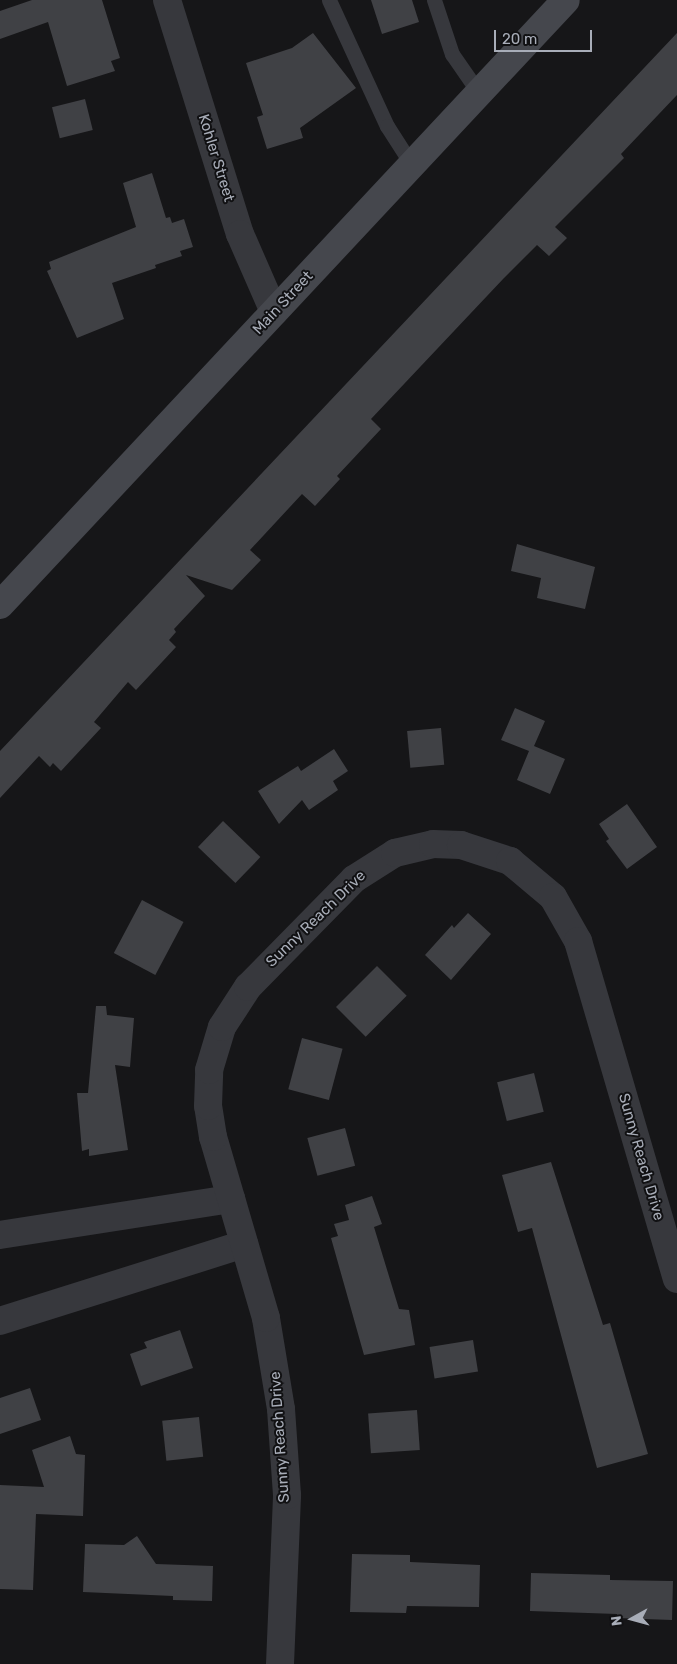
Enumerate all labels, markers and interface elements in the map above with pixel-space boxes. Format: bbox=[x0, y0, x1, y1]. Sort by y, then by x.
scale bar bbox=[497, 20, 594, 52]
text: 20 m bbox=[502, 30, 537, 48]
street label: Kohler Street bbox=[194, 112, 238, 204]
street label: Main Street bbox=[249, 268, 317, 338]
street label: Sunny Reach Drive bbox=[262, 867, 370, 971]
street label: Sunny Reach Drive bbox=[614, 1091, 668, 1223]
street label: Sunny Reach Drive bbox=[266, 1371, 294, 1503]
north arrow bbox=[607, 1594, 657, 1644]
text: N bbox=[608, 1615, 626, 1627]

